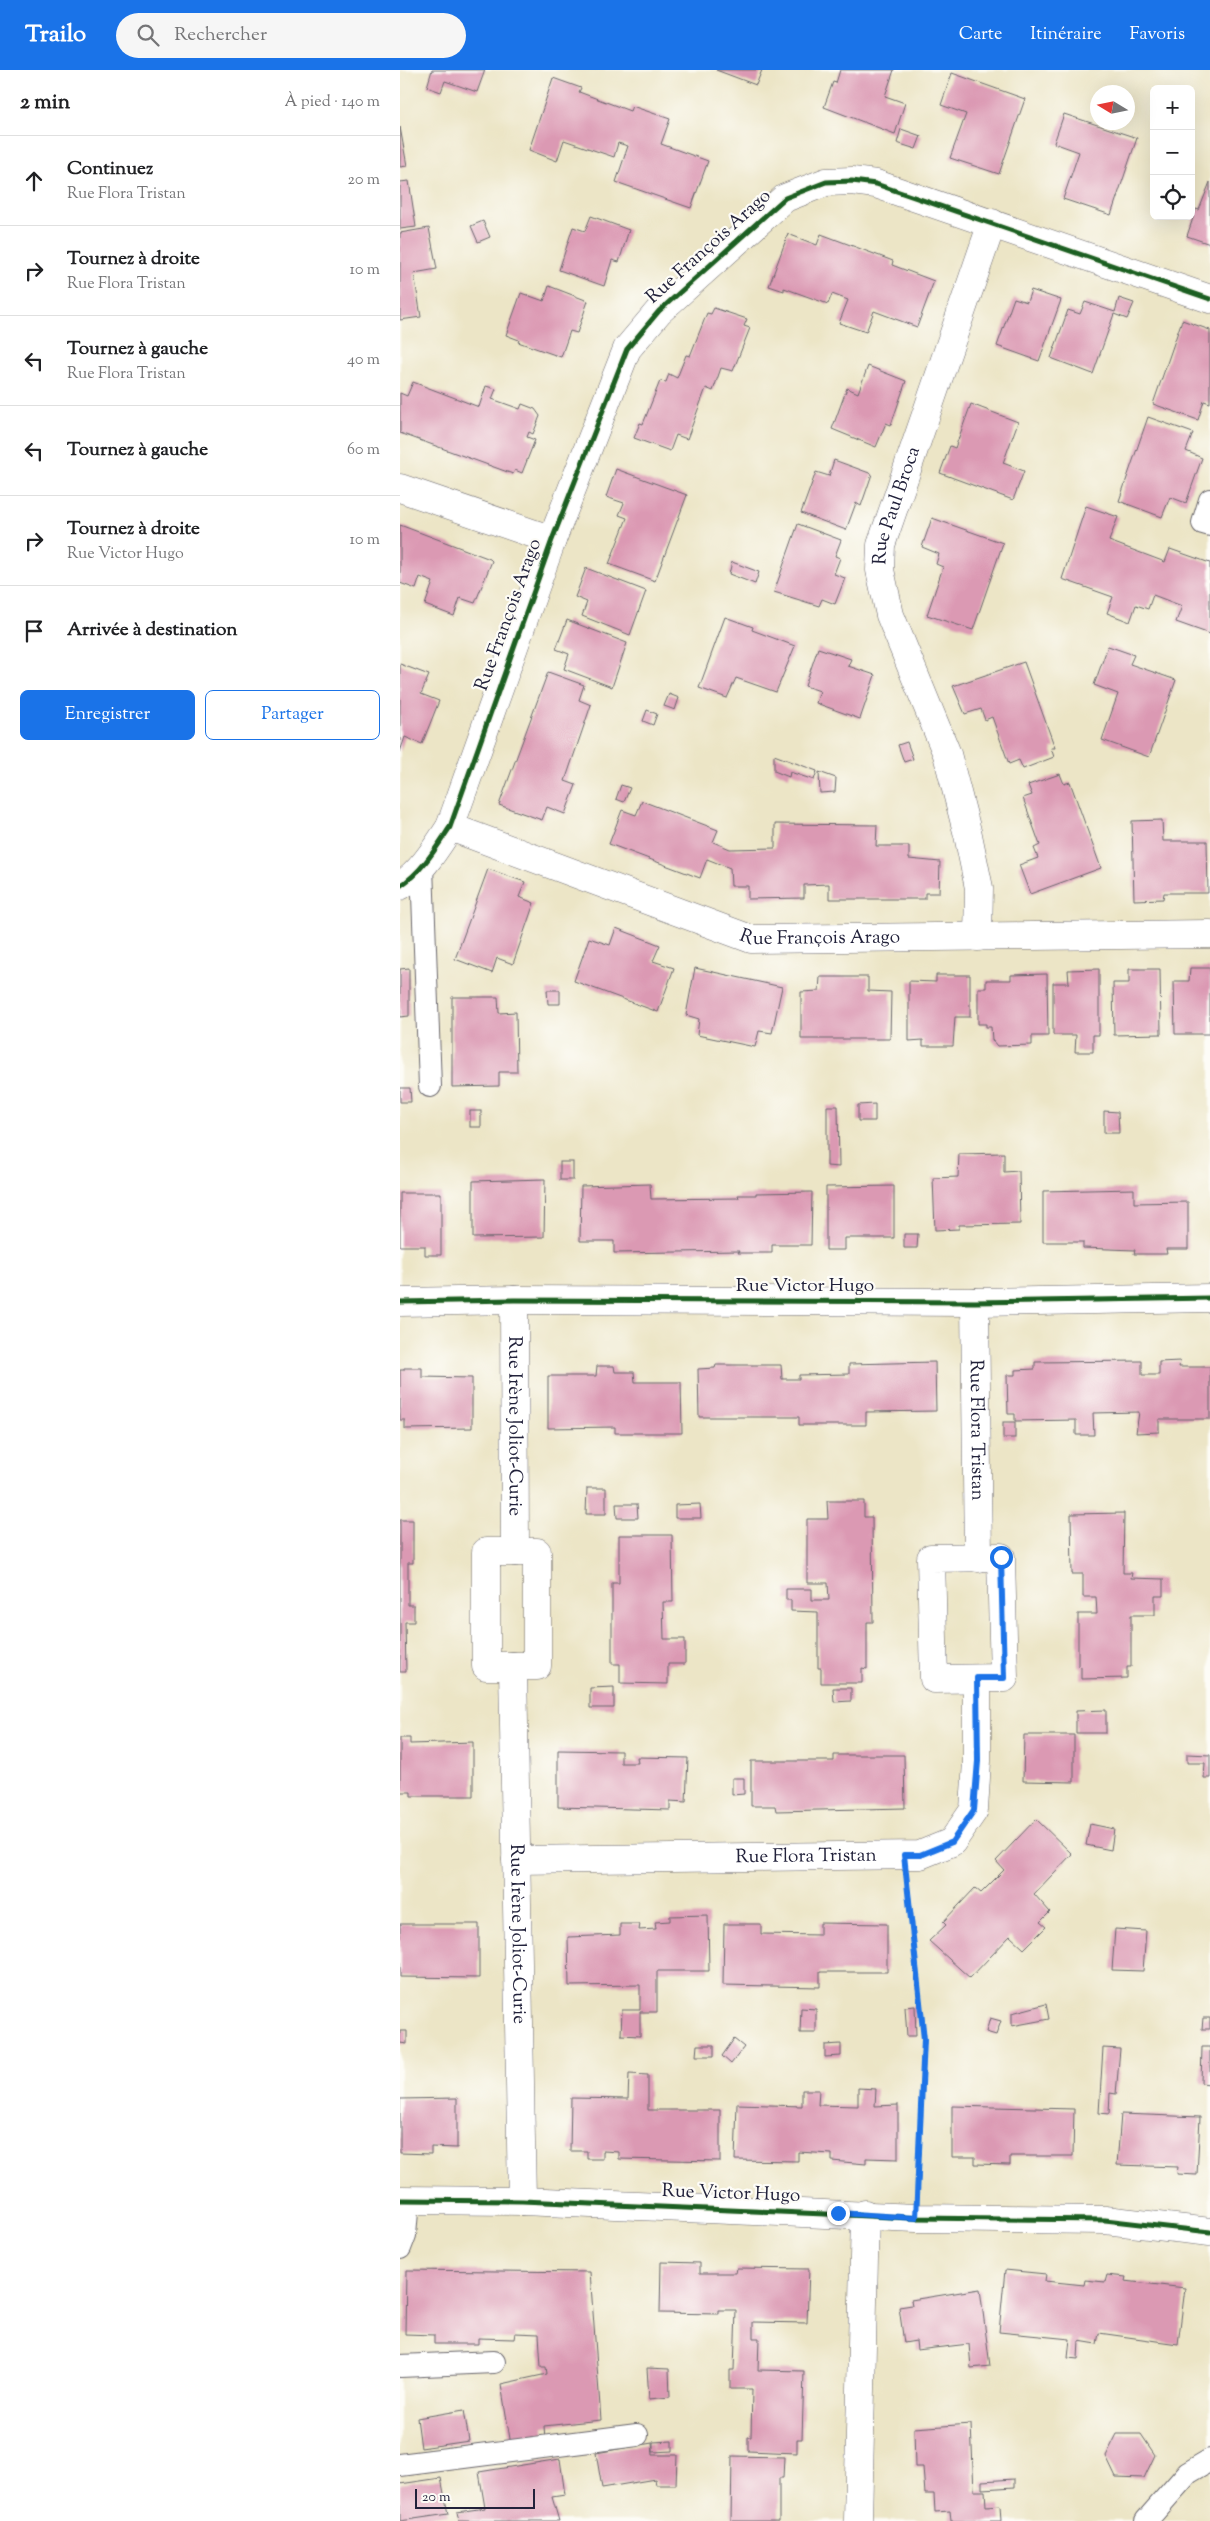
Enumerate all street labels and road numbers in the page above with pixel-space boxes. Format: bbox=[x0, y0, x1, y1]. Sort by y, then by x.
street label: Rue François Arago bbox=[640, 183, 778, 311]
street label: Rue Paul Broca bbox=[867, 443, 928, 565]
street label: Rue François Arago bbox=[469, 535, 549, 695]
street label: Rue François Arago bbox=[736, 922, 900, 953]
street label: Rue Victor Hugo bbox=[736, 1273, 874, 1300]
street label: Rue Irène Joliot-Curie bbox=[501, 1336, 528, 1516]
street label: Rue Flora Tristan bbox=[962, 1359, 991, 1501]
street label: Rue Flora Tristan bbox=[735, 1842, 877, 1871]
street label: Rue Irène Joliot-Curie bbox=[502, 1844, 533, 2024]
street label: Rue Victor Hugo bbox=[661, 2178, 801, 2210]

